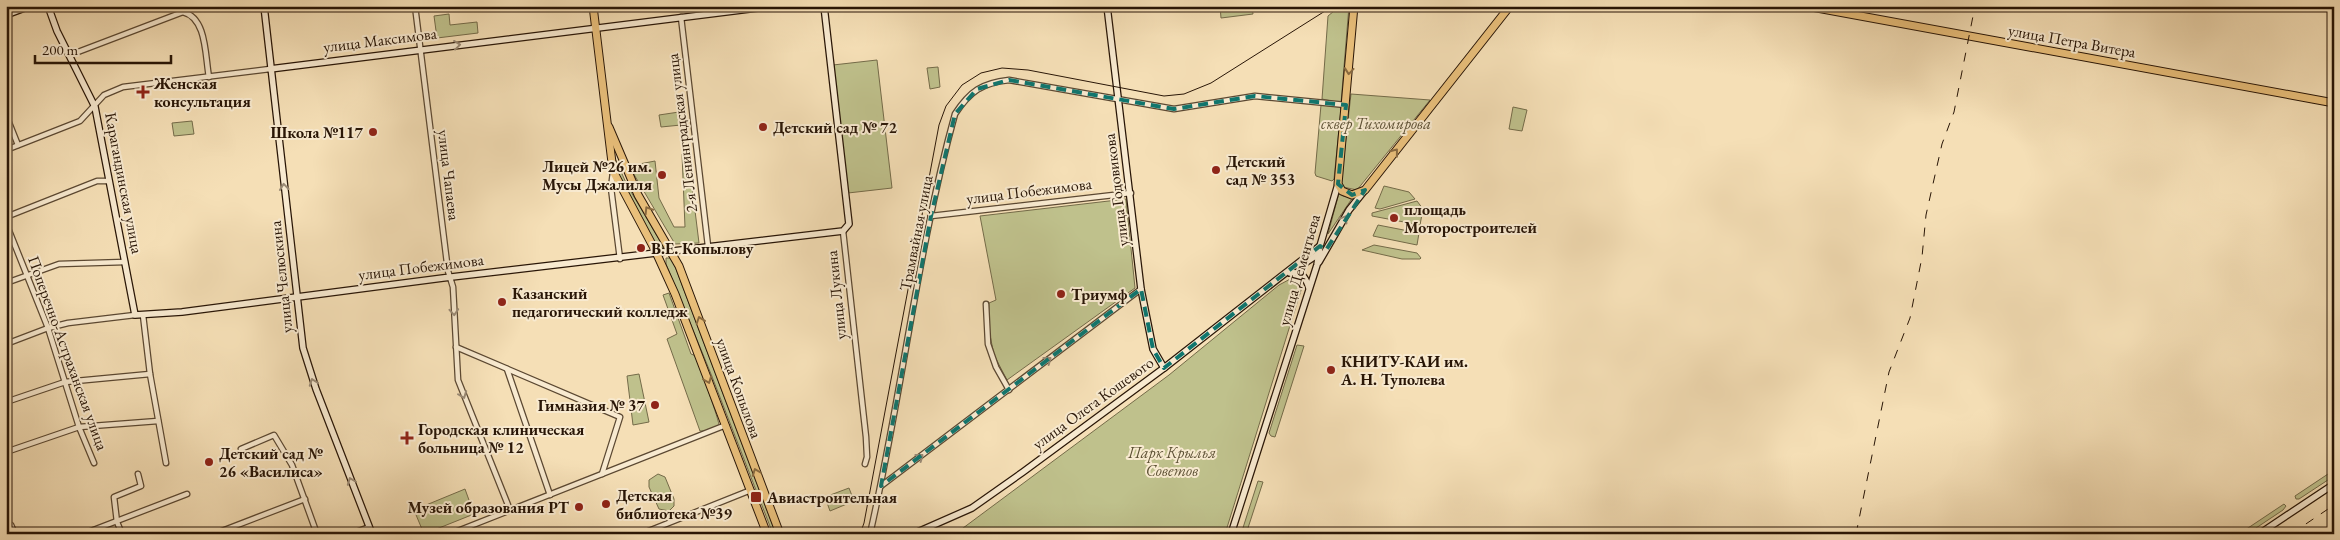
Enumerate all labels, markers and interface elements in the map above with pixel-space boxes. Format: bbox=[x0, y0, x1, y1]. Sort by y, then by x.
street label: улица Петра Витера bbox=[2007, 19, 2138, 63]
street label: улица Максимова bbox=[322, 23, 439, 57]
scale bar bbox=[35, 32, 171, 64]
text: 200 m bbox=[42, 40, 79, 59]
one-way arrow bbox=[453, 40, 461, 51]
street label: 2-я Ленинградская улица bbox=[662, 52, 702, 214]
one-way arrow bbox=[1344, 68, 1355, 76]
place label: Женская консультация bbox=[153, 73, 251, 112]
marker: Женская консультация bbox=[136, 85, 150, 99]
street label: Карагандинская улица bbox=[100, 111, 148, 256]
park label: сквер Тихомирова bbox=[1321, 113, 1431, 134]
place label: Детский сад № 72 bbox=[773, 117, 898, 138]
marker: Детский сад № 72 bbox=[757, 121, 769, 133]
place label: Школа №117 bbox=[271, 122, 364, 143]
marker: Школа №117 bbox=[367, 126, 379, 138]
street label: улица Чапаева bbox=[433, 128, 465, 222]
street label: улица Годовикова bbox=[1099, 132, 1133, 248]
one-way arrow bbox=[1389, 148, 1398, 158]
place label: Детский сад № 353 bbox=[1226, 151, 1295, 190]
place label: Лицей №26 им. Мусы Джалиля bbox=[542, 156, 652, 195]
marker: Детский сад № 353 bbox=[1210, 164, 1222, 176]
marker: Лицей №26 им. Мусы Джалиля bbox=[656, 169, 668, 181]
street label: Трамвайная улица bbox=[894, 173, 938, 293]
street label: улица Побежимова bbox=[965, 173, 1093, 209]
one-way arrow bbox=[279, 183, 290, 191]
place label: площадь Моторостроителей bbox=[1404, 199, 1538, 238]
one-way arrow bbox=[644, 207, 654, 216]
street label: улица Дементьева bbox=[1273, 211, 1325, 328]
marker: площадь Моторостроителей bbox=[1388, 212, 1400, 224]
one-way arrow bbox=[1337, 216, 1347, 225]
street label: улица Челюскина bbox=[265, 219, 297, 334]
place label: В.Е. Копылову bbox=[651, 238, 754, 259]
marker: В.Е. Копылову bbox=[635, 242, 647, 254]
street label: улица Побежимова bbox=[357, 249, 485, 285]
street label: улица Лукина bbox=[821, 249, 851, 341]
street label: Поперечно-Астраханская улица bbox=[23, 253, 113, 454]
place label: Казанский педагогический колледж bbox=[512, 283, 688, 322]
place label: Триумф bbox=[1071, 284, 1128, 305]
marker: Триумф bbox=[1055, 288, 1067, 300]
marker: Казанский педагогический колледж bbox=[496, 296, 508, 308]
one-way arrow bbox=[449, 308, 460, 316]
one-way arrow bbox=[695, 316, 705, 324]
street label: улица Копылова bbox=[711, 335, 767, 442]
place label: КНИТУ-КАИ им. А. Н. Туполева bbox=[1340, 351, 1468, 390]
street label: улица Олега Кошевого bbox=[1028, 352, 1158, 454]
one-way arrow bbox=[1042, 357, 1052, 366]
marker: КНИТУ-КАИ им. А. Н. Туполева bbox=[1325, 364, 1337, 376]
one-way arrow bbox=[702, 375, 713, 384]
one-way arrow bbox=[309, 378, 319, 387]
one-way arrow bbox=[457, 390, 467, 398]
place label: Гимназия № 37 bbox=[538, 395, 646, 416]
marker: Гимназия № 37 bbox=[649, 399, 661, 411]
place label: Городская клиническая больница № 12 bbox=[418, 419, 585, 458]
marker: Городская клиническая больница № 12 bbox=[400, 431, 414, 445]
park label: Парк Крылья Советов bbox=[1127, 442, 1216, 481]
place label: Детский сад № 26 «Василиса» bbox=[219, 443, 323, 482]
one-way arrow bbox=[914, 454, 923, 462]
marker: Детский сад № 26 «Василиса» bbox=[203, 456, 215, 468]
one-way arrow bbox=[751, 468, 762, 477]
one-way arrow bbox=[347, 478, 357, 486]
place label: Детская библиотека №39 bbox=[616, 485, 732, 524]
place label: Авиастроительная bbox=[766, 487, 898, 508]
marker: Авиастроительная bbox=[749, 490, 763, 504]
place label: Музей образования РТ bbox=[408, 497, 570, 518]
marker: Детская библиотека №39 bbox=[600, 498, 612, 510]
marker: Музей образования РТ bbox=[573, 501, 585, 513]

